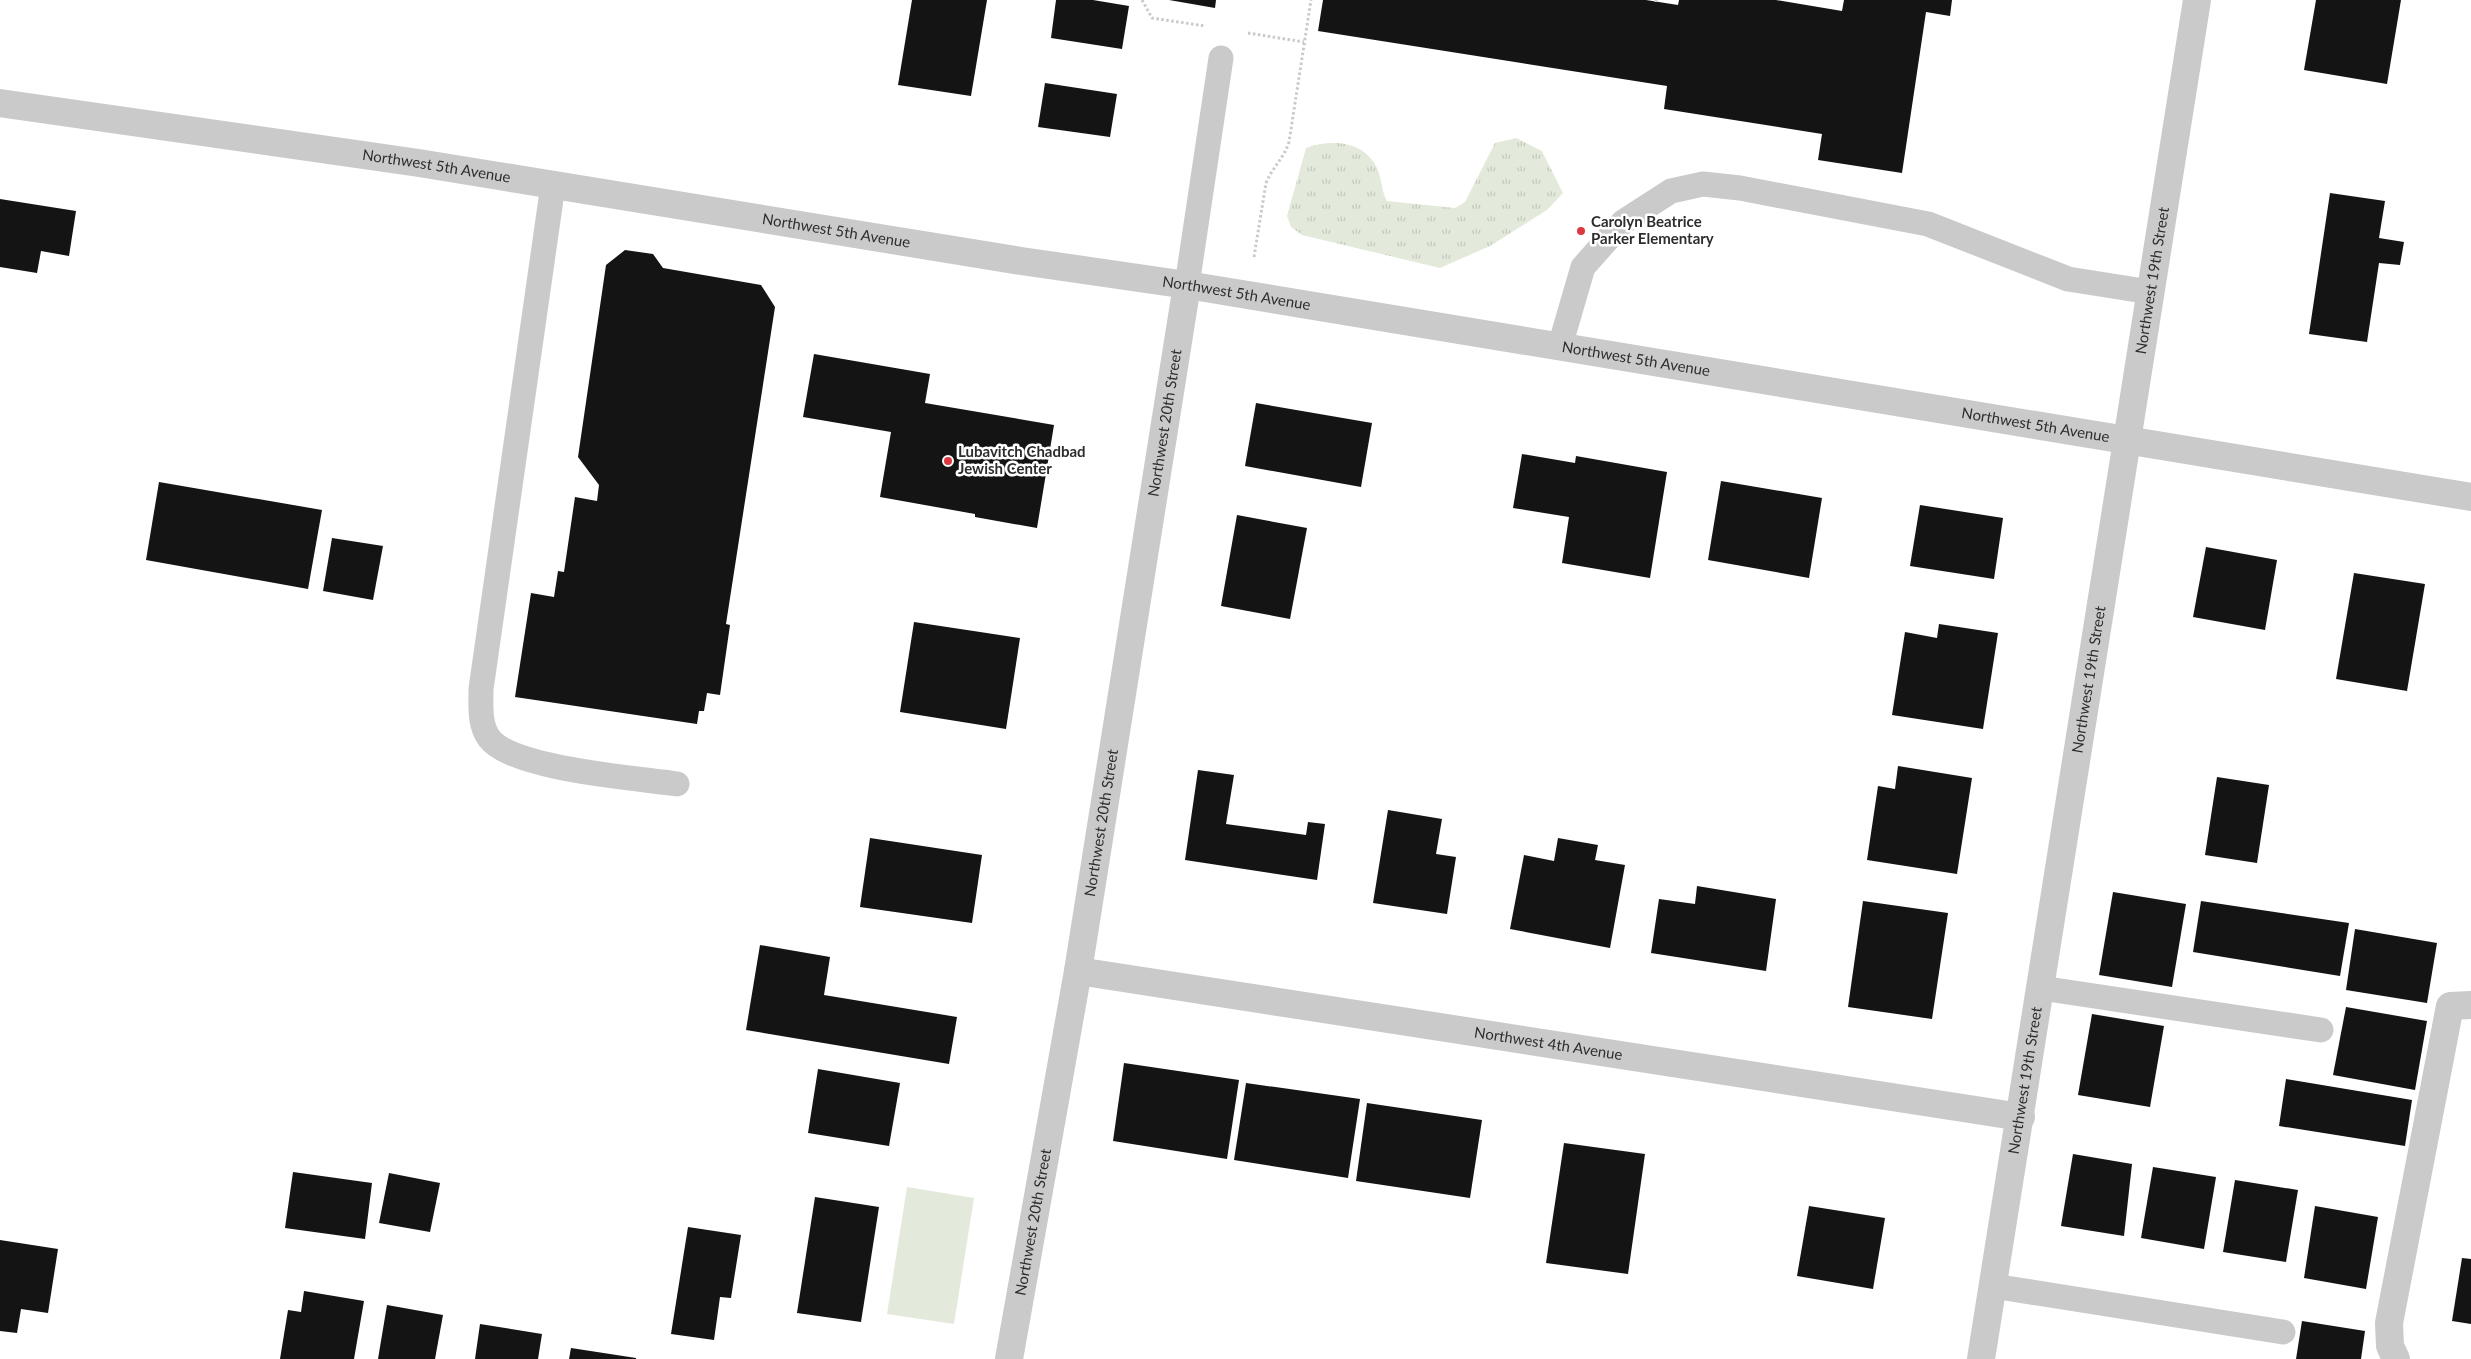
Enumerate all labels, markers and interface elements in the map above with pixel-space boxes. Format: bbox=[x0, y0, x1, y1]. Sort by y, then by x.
street label: Northwest 5th Avenue bbox=[361, 145, 512, 186]
street label: Northwest 19th Street bbox=[2131, 205, 2172, 355]
street label: Northwest 5th Avenue bbox=[761, 209, 912, 251]
place label: Carolyn Beatrice Parker Elementary bbox=[1591, 212, 1714, 247]
marker: Carolyn Beatrice Parker Elementary bbox=[1575, 225, 1587, 237]
street label: Northwest 5th Avenue bbox=[1161, 272, 1312, 313]
street label: Northwest 5th Avenue bbox=[1561, 337, 1712, 379]
street label: Northwest 20th Street bbox=[1144, 347, 1185, 498]
street label: Northwest 5th Avenue bbox=[1960, 403, 2111, 445]
place label: Lubavitch Chadbad Jewish Center bbox=[958, 442, 1086, 477]
marker: Lubavitch Chadbad Jewish Center bbox=[942, 455, 954, 467]
street label: Northwest 19th Street bbox=[2067, 604, 2109, 754]
street label: Northwest 20th Street bbox=[1080, 747, 1121, 898]
street label: Northwest 19th Street bbox=[2004, 1005, 2045, 1155]
street label: Northwest 4th Avenue bbox=[1473, 1022, 1624, 1063]
street label: Northwest 20th Street bbox=[1010, 1147, 1054, 1297]

